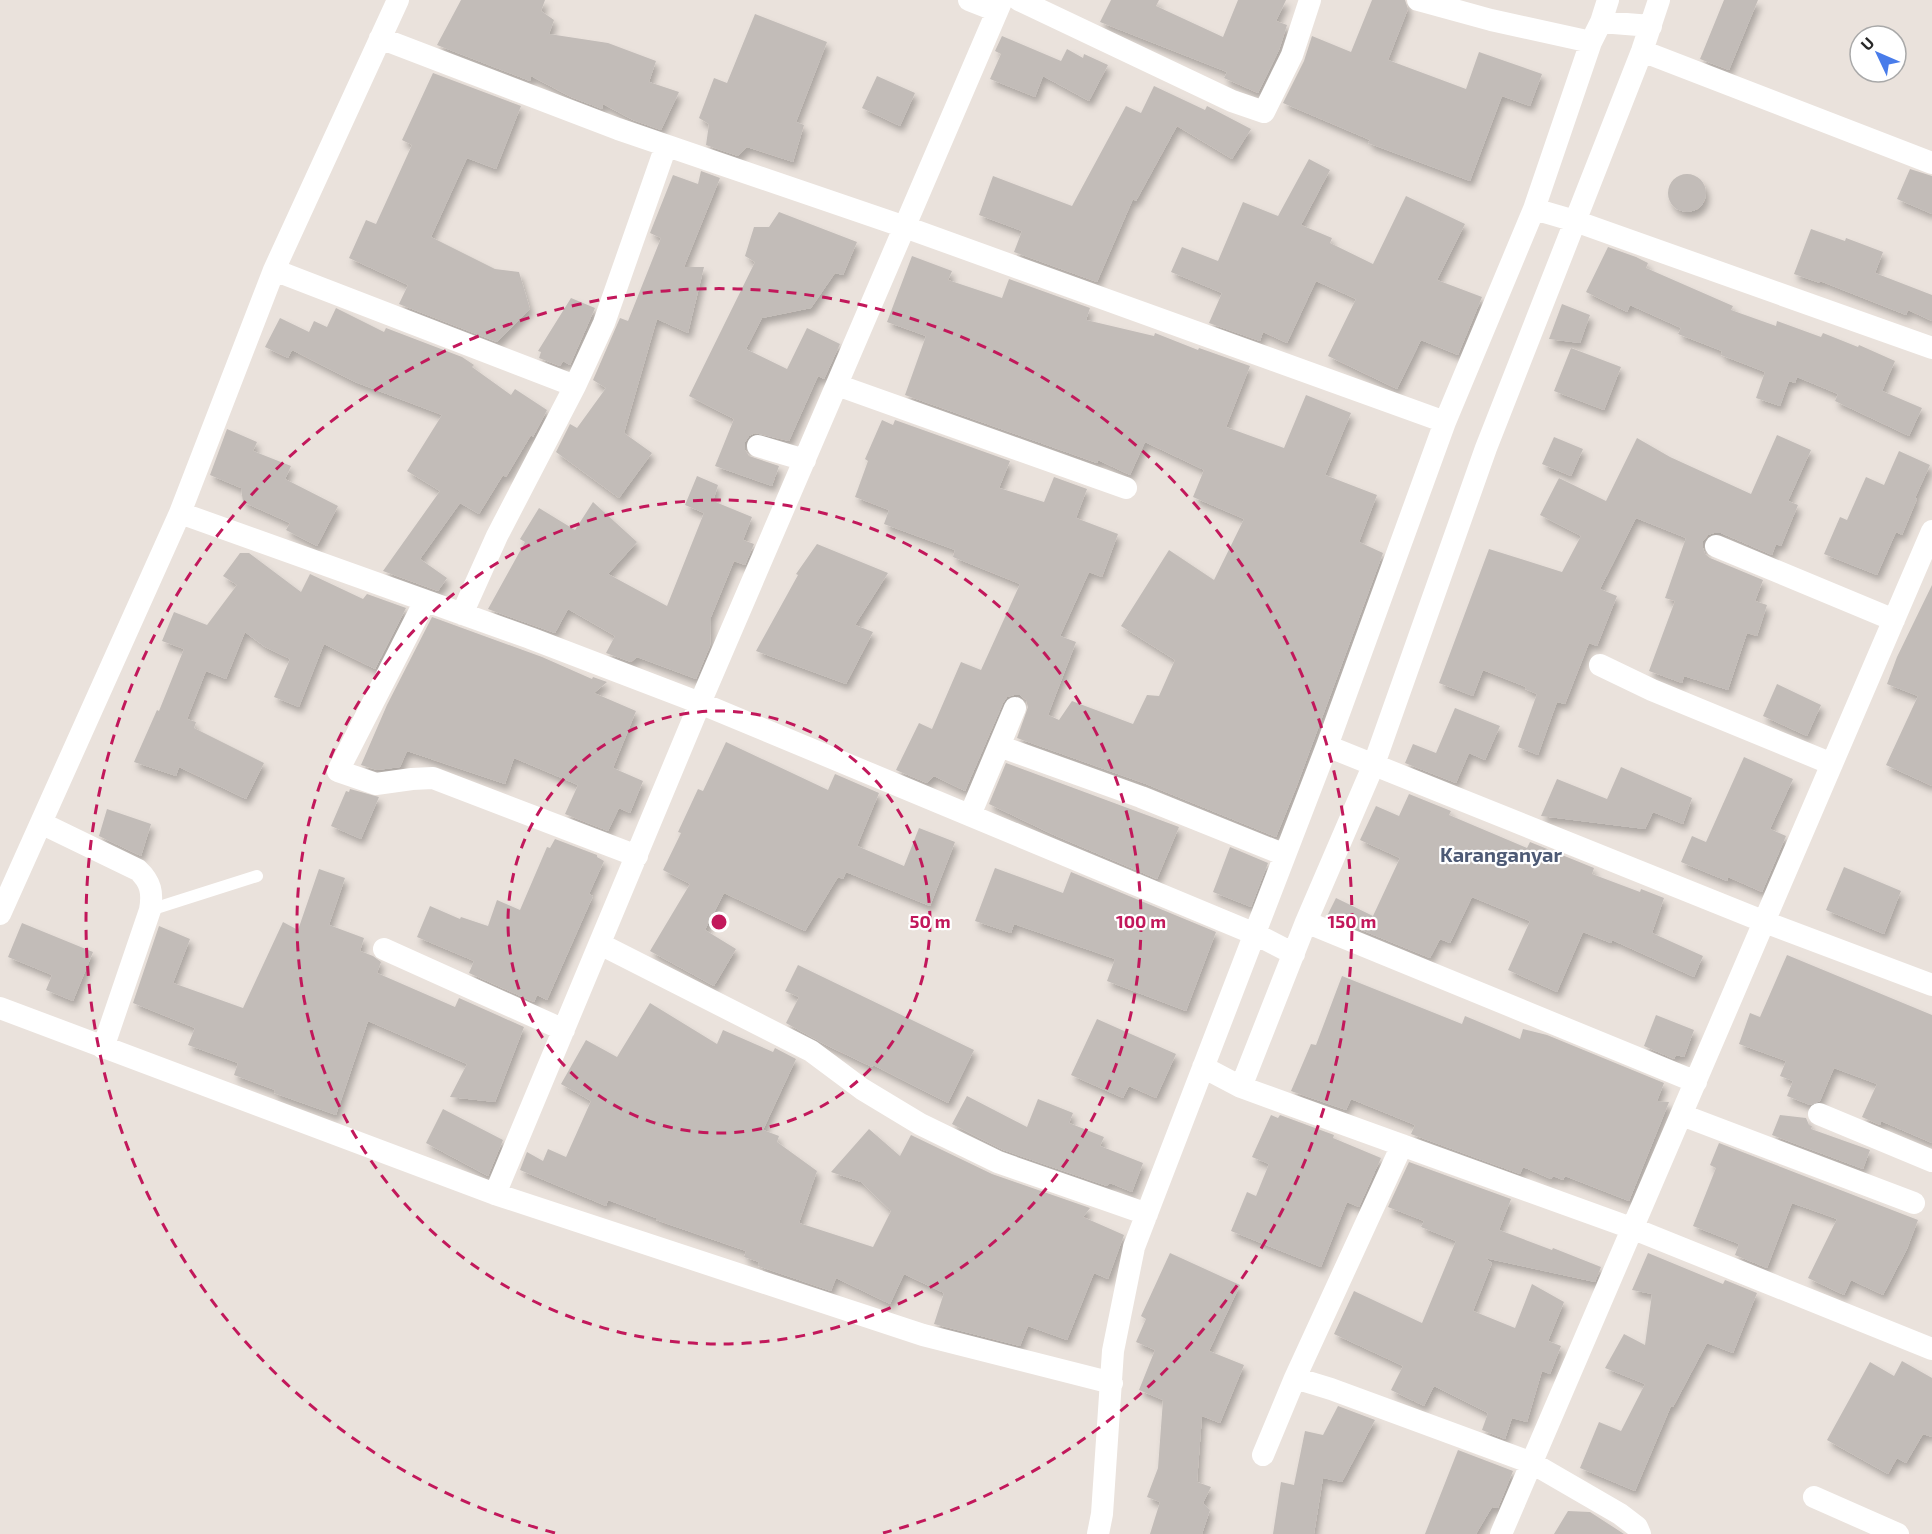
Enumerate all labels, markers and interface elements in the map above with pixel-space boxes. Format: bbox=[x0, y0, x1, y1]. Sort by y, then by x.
north arrow bbox=[1848, 24, 1908, 84]
text: U bbox=[1856, 33, 1877, 54]
district label: Karanganyar bbox=[1440, 842, 1562, 867]
text: 50 m bbox=[909, 910, 951, 932]
text: 100 m bbox=[1116, 910, 1166, 932]
text: 150 m bbox=[1328, 910, 1376, 932]
centre of rings bbox=[709, 912, 729, 932]

